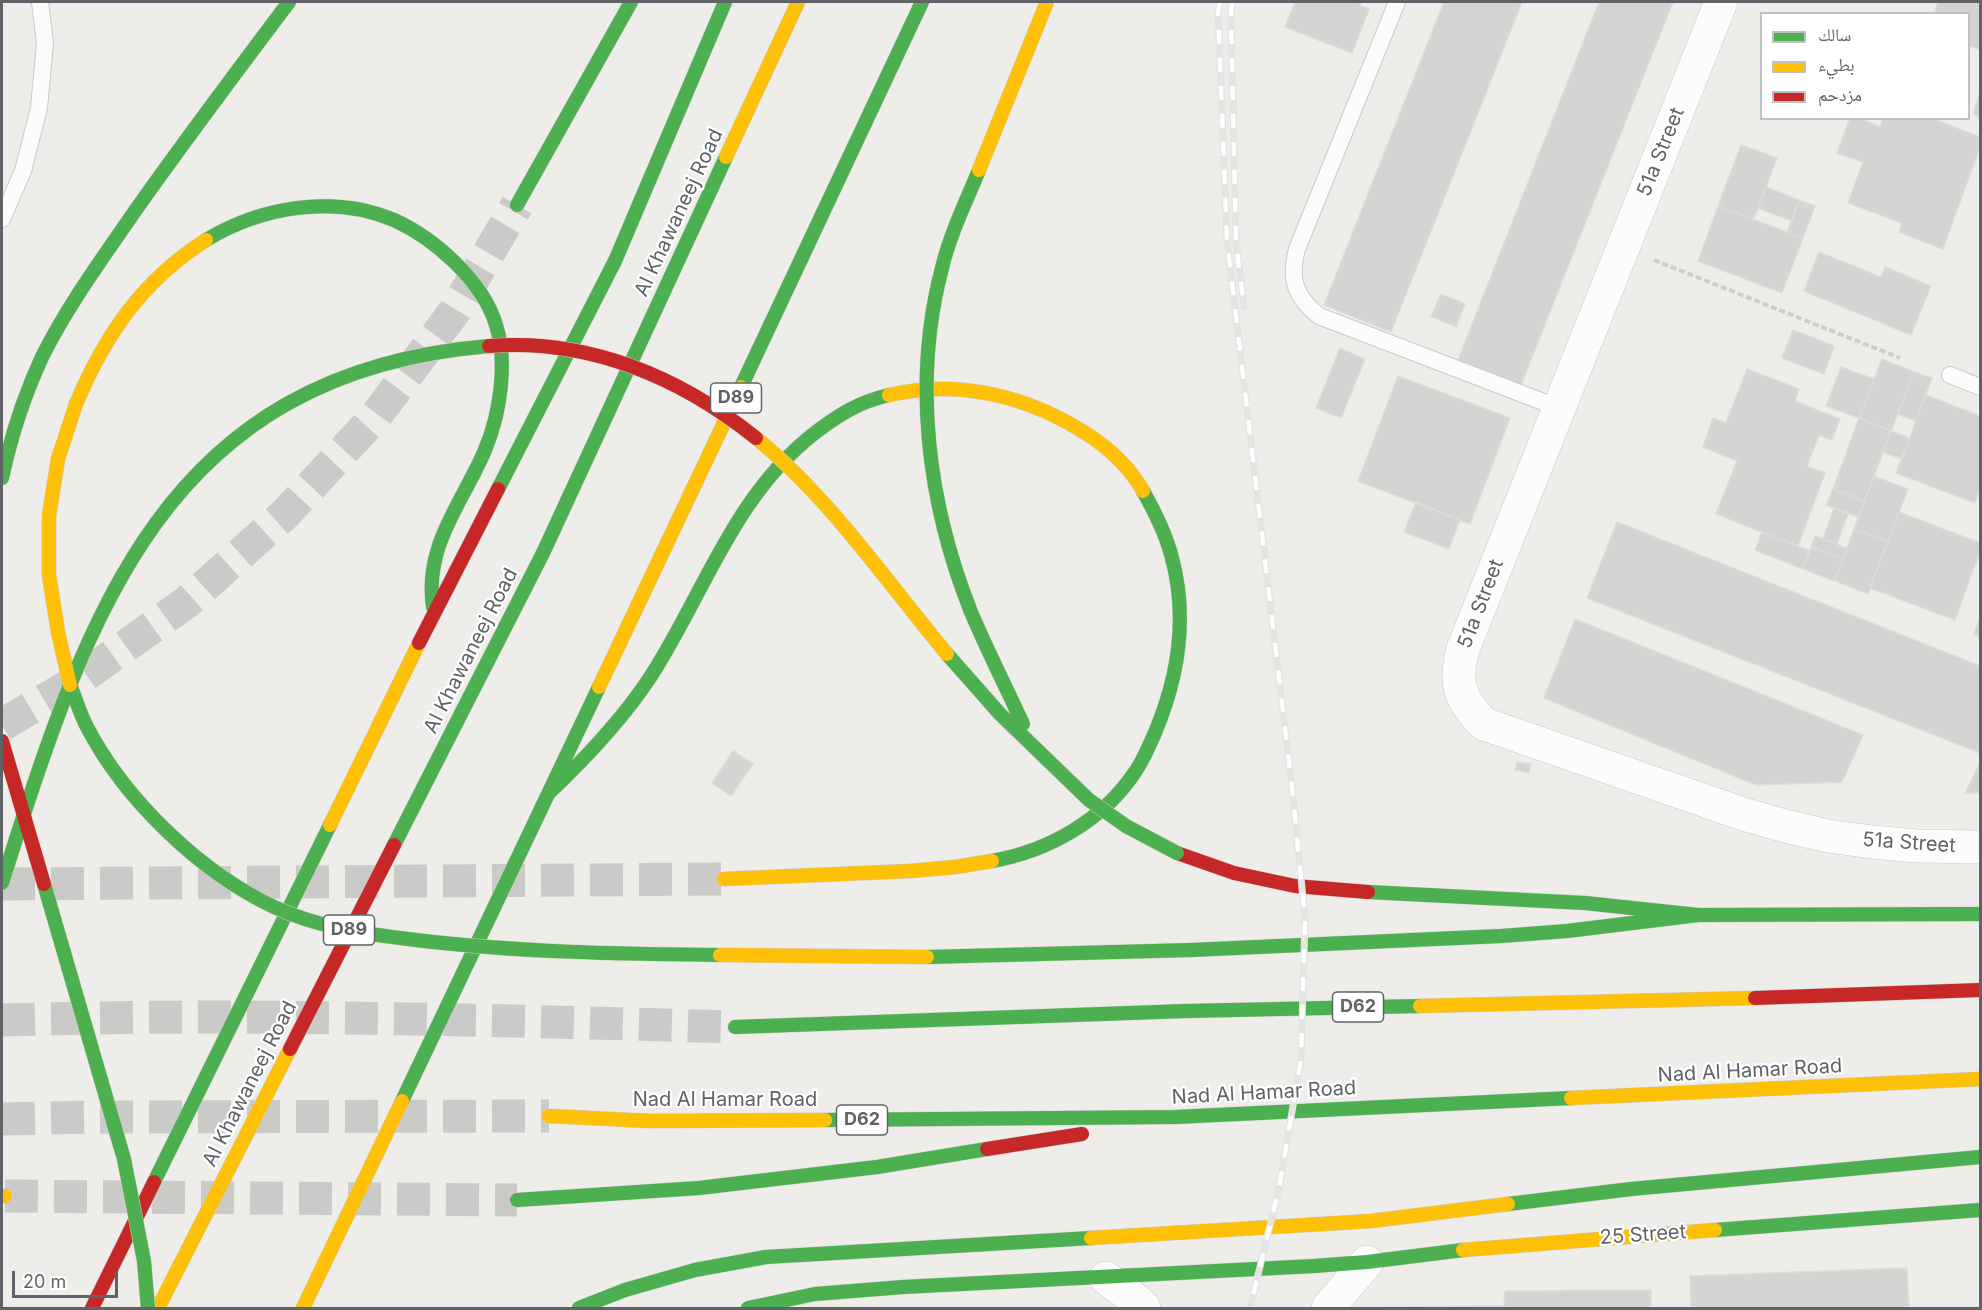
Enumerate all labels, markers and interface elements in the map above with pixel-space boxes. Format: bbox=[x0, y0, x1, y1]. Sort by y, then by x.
legend bbox=[1760, 12, 1970, 120]
text: سالك bbox=[1818, 24, 1851, 45]
text: بطيء bbox=[1818, 54, 1855, 75]
text: مزدحم bbox=[1818, 84, 1862, 105]
street label: 51a Street bbox=[1632, 104, 1690, 200]
street label: Al Khawaneej Road bbox=[630, 125, 728, 301]
road number: D89 bbox=[710, 383, 762, 413]
street label: 51a Street bbox=[1453, 556, 1509, 652]
street label: Al Khawaneej Road bbox=[419, 564, 523, 738]
street label: 51a Street bbox=[1861, 828, 1957, 858]
road number: D89 bbox=[324, 915, 374, 945]
road number: D62 bbox=[1332, 992, 1384, 1022]
street label: Al Khawaneej Road bbox=[198, 997, 302, 1171]
street label: Nad Al Hamar Road bbox=[1657, 1054, 1843, 1088]
street label: Nad Al Hamar Road bbox=[1171, 1076, 1357, 1110]
street label: Nad Al Hamar Road bbox=[633, 1088, 817, 1112]
road number: D62 bbox=[836, 1105, 888, 1135]
street label: 25 Street bbox=[1599, 1220, 1687, 1250]
scale bar bbox=[15, 1259, 122, 1297]
text: 20 m bbox=[23, 1271, 66, 1292]

